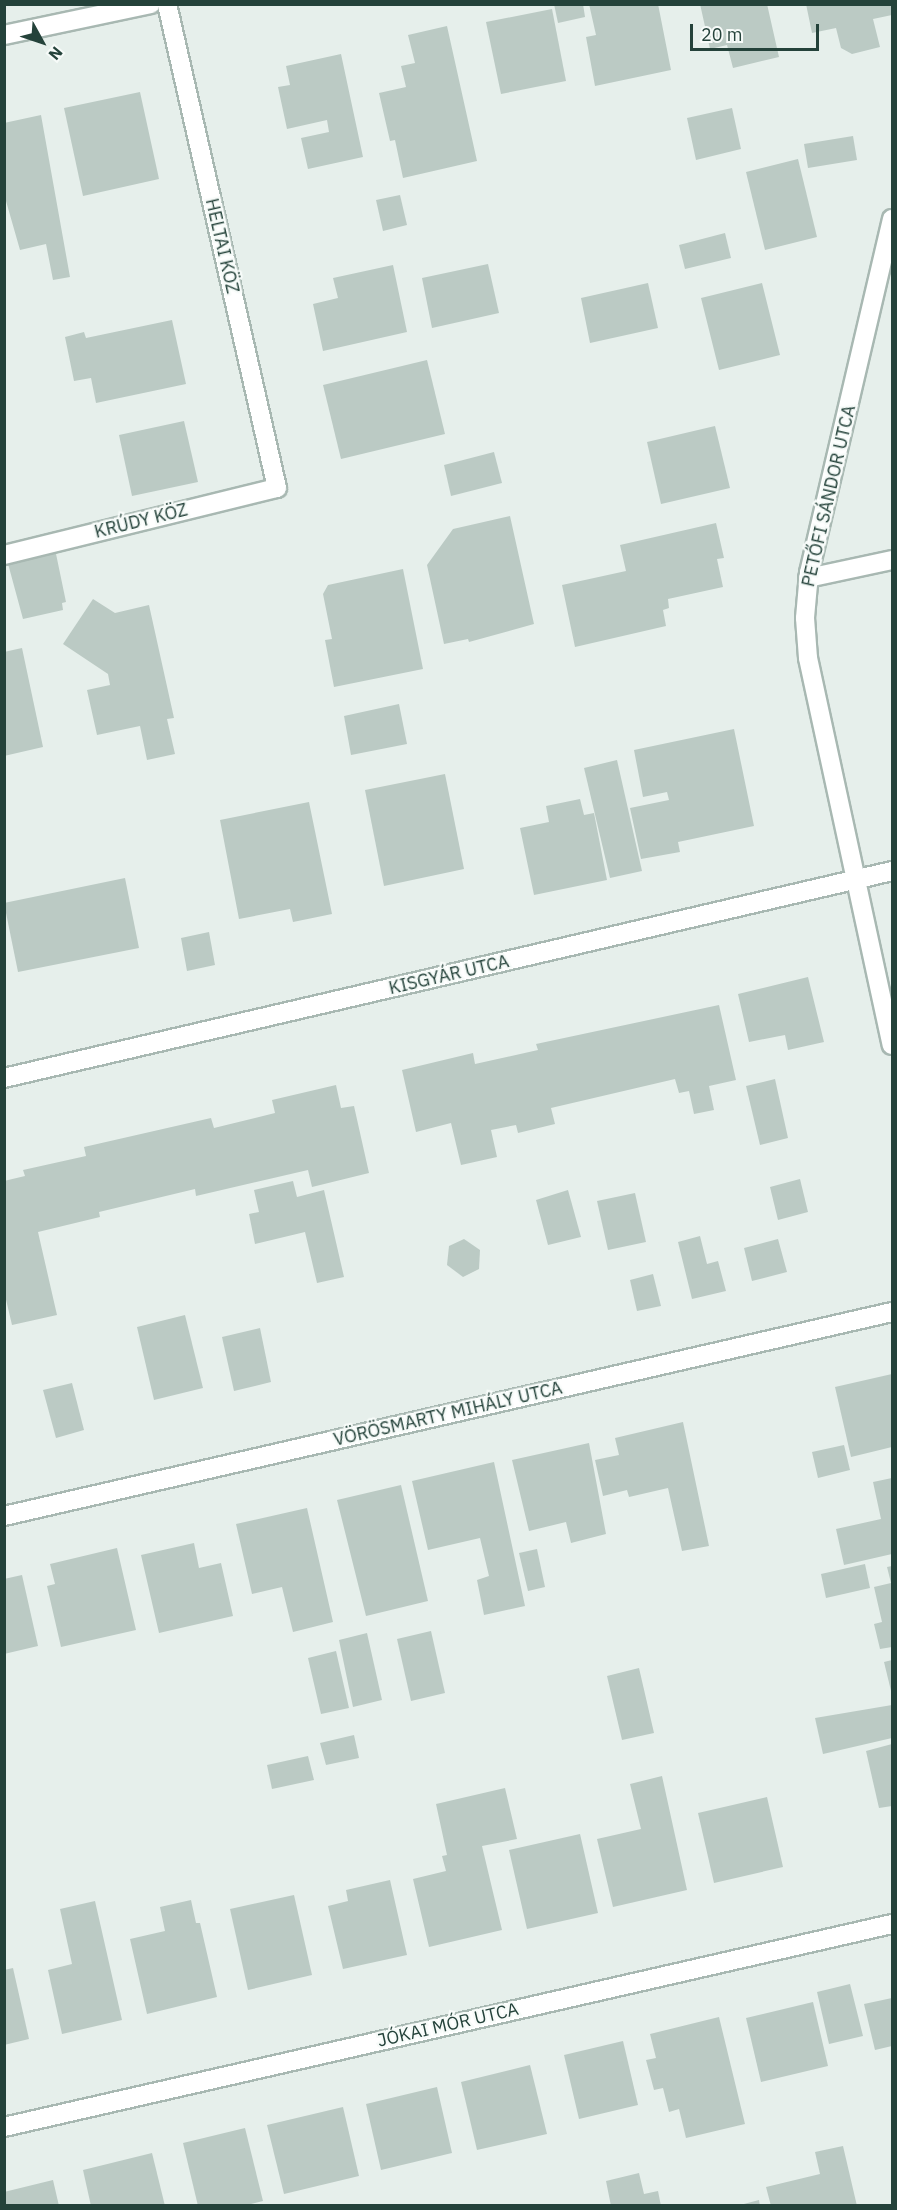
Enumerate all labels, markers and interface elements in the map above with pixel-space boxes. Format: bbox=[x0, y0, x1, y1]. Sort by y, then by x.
north arrow bbox=[12, 12, 72, 72]
scale bar bbox=[693, 12, 822, 50]
text: 20 m bbox=[701, 23, 743, 46]
text: N bbox=[44, 43, 67, 64]
street label: HELTAI KÖZ bbox=[201, 196, 243, 296]
street label: PETŐFI SÁNDOR UTCA bbox=[798, 403, 860, 589]
street label: KRÚDY KÖZ bbox=[92, 499, 190, 543]
street label: KISGYÁR UTCA bbox=[387, 951, 511, 999]
street label: VÖRÖSMARTY MIHÁLY UTCA bbox=[332, 1377, 564, 1451]
street label: JÓKAI MÓR UTCA bbox=[375, 1998, 521, 2052]

